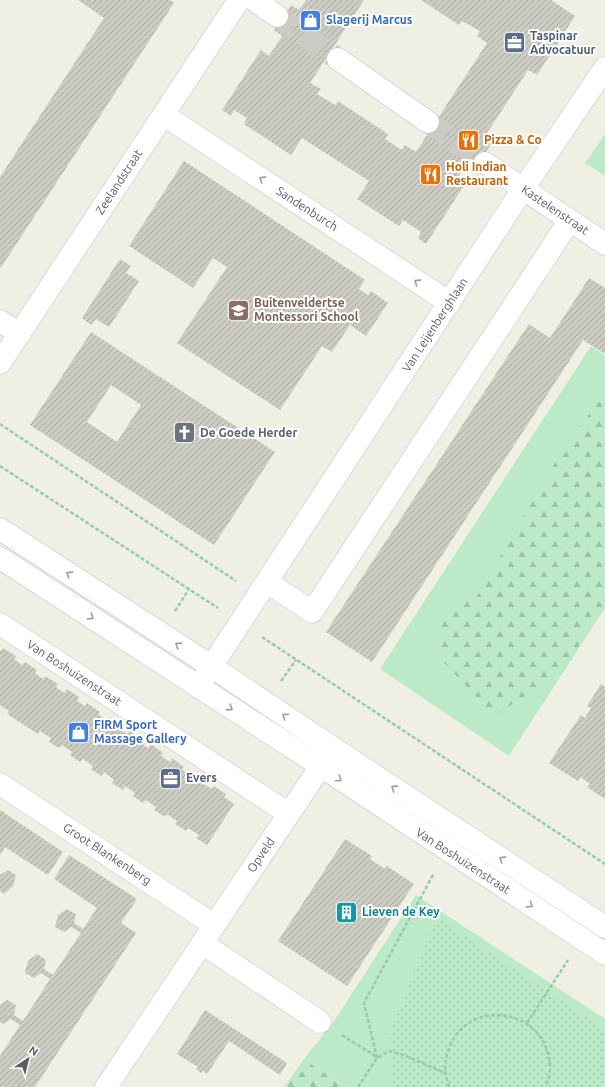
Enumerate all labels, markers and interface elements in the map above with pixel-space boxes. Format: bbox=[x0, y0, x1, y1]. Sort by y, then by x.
shop icon: Slagerij Marcus bbox=[298, 7, 324, 33]
place label: Slagerij Marcus bbox=[326, 13, 413, 26]
place label: Taspinar Advocatuur bbox=[530, 29, 595, 56]
office icon: Taspinar Advocatuur bbox=[502, 30, 528, 56]
restaurant icon: Pizza & Co bbox=[456, 127, 482, 153]
place label: Pizza & Co bbox=[484, 133, 542, 146]
street label: Zeelandstraat bbox=[93, 147, 145, 217]
place label: Holi Indian Restaurant bbox=[446, 160, 508, 187]
restaurant icon: Holi Indian Restaurant bbox=[418, 161, 444, 187]
one-way arrow bbox=[259, 177, 266, 184]
street label: Kastelenstraat bbox=[519, 182, 592, 237]
street label: Sandenburch bbox=[274, 184, 340, 233]
street label: Van Leijenberghlaan bbox=[399, 275, 470, 374]
one-way arrow bbox=[414, 279, 421, 287]
place label: Buitenveldertse Montessori School bbox=[254, 296, 359, 323]
school or university icon: Buitenveldertse Montessori School bbox=[226, 297, 252, 323]
church icon: De Goede Herder bbox=[171, 420, 197, 446]
place label: De Goede Herder bbox=[200, 426, 297, 439]
one-way arrow bbox=[66, 572, 73, 579]
one-way arrow bbox=[87, 613, 94, 620]
street label: Van Boshuizenstraat bbox=[25, 637, 124, 708]
one-way arrow bbox=[175, 642, 182, 650]
one-way arrow bbox=[226, 703, 233, 710]
one-way arrow bbox=[282, 713, 289, 721]
place label: FIRM Sport Massage Gallery bbox=[94, 718, 187, 745]
shop icon: FIRM Sport Massage Gallery bbox=[66, 719, 92, 745]
office icon: Evers bbox=[157, 765, 183, 791]
place label: Evers bbox=[186, 771, 217, 784]
one-way arrow bbox=[335, 774, 342, 781]
one-way arrow bbox=[391, 786, 398, 793]
street label: Groot Blankenberg bbox=[61, 820, 154, 887]
street label: Van Boshuizenstraat bbox=[414, 825, 513, 896]
street label: Opveld bbox=[244, 835, 277, 874]
one-way arrow bbox=[499, 856, 506, 864]
building icon: Lieven de Key bbox=[333, 899, 359, 925]
one-way arrow bbox=[525, 900, 532, 907]
place label: Lieven de Key bbox=[362, 905, 440, 918]
north arrow bbox=[8, 1039, 48, 1079]
text: N bbox=[27, 1044, 41, 1058]

